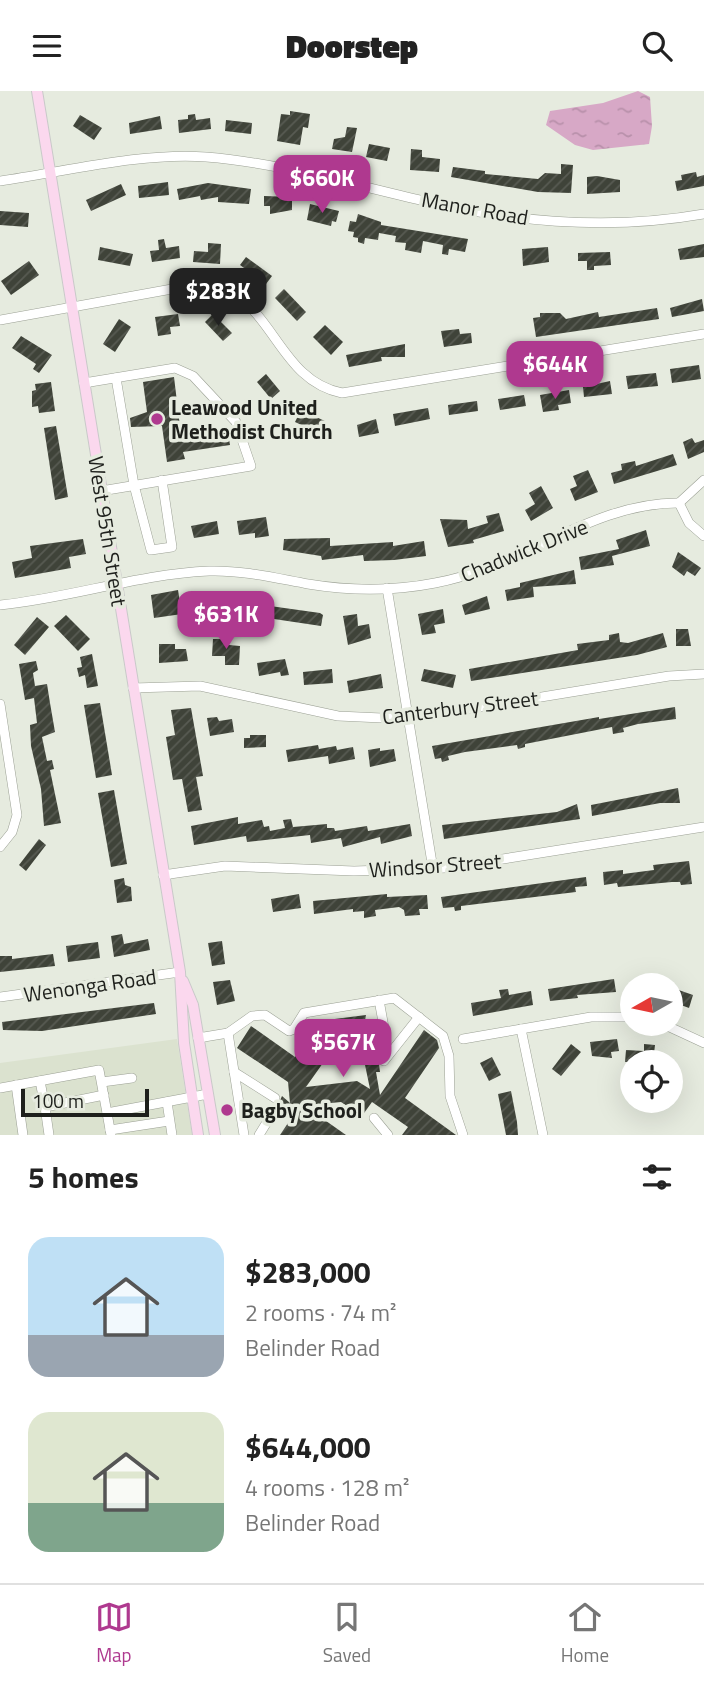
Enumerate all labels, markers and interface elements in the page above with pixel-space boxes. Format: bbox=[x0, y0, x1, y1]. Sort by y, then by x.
text: Doorstep bbox=[286, 22, 418, 70]
icon: menu bbox=[28, 27, 66, 65]
icon: search bbox=[638, 27, 676, 65]
pin: $660K bbox=[273, 155, 371, 215]
text: $660K bbox=[289, 160, 355, 195]
street label: Manor Road bbox=[419, 183, 531, 233]
pin: $283K bbox=[169, 268, 267, 328]
text: $283K bbox=[185, 273, 251, 308]
pin: $644K bbox=[506, 341, 604, 401]
text: $644K bbox=[522, 346, 588, 381]
place label: Leawood United Methodist Church bbox=[171, 391, 333, 447]
marker: Leawood United Methodist Church bbox=[149, 411, 165, 427]
street label: West 95th Street bbox=[80, 454, 136, 609]
street label: Chadwick Drive bbox=[456, 510, 592, 590]
pin: $631K bbox=[177, 591, 275, 651]
text: $631K bbox=[193, 596, 259, 631]
street label: Canterbury Street bbox=[380, 681, 540, 732]
street label: Windsor Street bbox=[368, 844, 503, 886]
street label: Wenonga Road bbox=[22, 960, 158, 1010]
north arrow bbox=[620, 973, 682, 1036]
map controls bbox=[620, 973, 683, 1113]
pin: $567K bbox=[294, 1019, 392, 1079]
text: $567K bbox=[310, 1024, 376, 1059]
button: locate bbox=[620, 1050, 683, 1113]
scale bar bbox=[21, 1086, 149, 1118]
text: 100 m bbox=[32, 1086, 84, 1115]
place label: Bagby School bbox=[241, 1094, 363, 1126]
marker: Bagby School bbox=[219, 1102, 235, 1118]
text: 5 homes bbox=[28, 1154, 139, 1200]
icon: filters bbox=[638, 1158, 676, 1196]
text: $283,000 bbox=[245, 1249, 371, 1295]
icon: home bbox=[84, 1265, 168, 1349]
text: 2 rooms · 74 m² bbox=[245, 1295, 396, 1330]
text: Belinder Road bbox=[245, 1330, 380, 1365]
text: $644,000 bbox=[245, 1424, 371, 1470]
icon: home bbox=[84, 1440, 168, 1524]
text: 4 rooms · 128 m² bbox=[245, 1470, 409, 1505]
text: Belinder Road bbox=[245, 1505, 380, 1540]
tab: Map bbox=[95, 1598, 133, 1669]
tab: Saved bbox=[323, 1598, 371, 1669]
tab: Home bbox=[561, 1598, 609, 1669]

